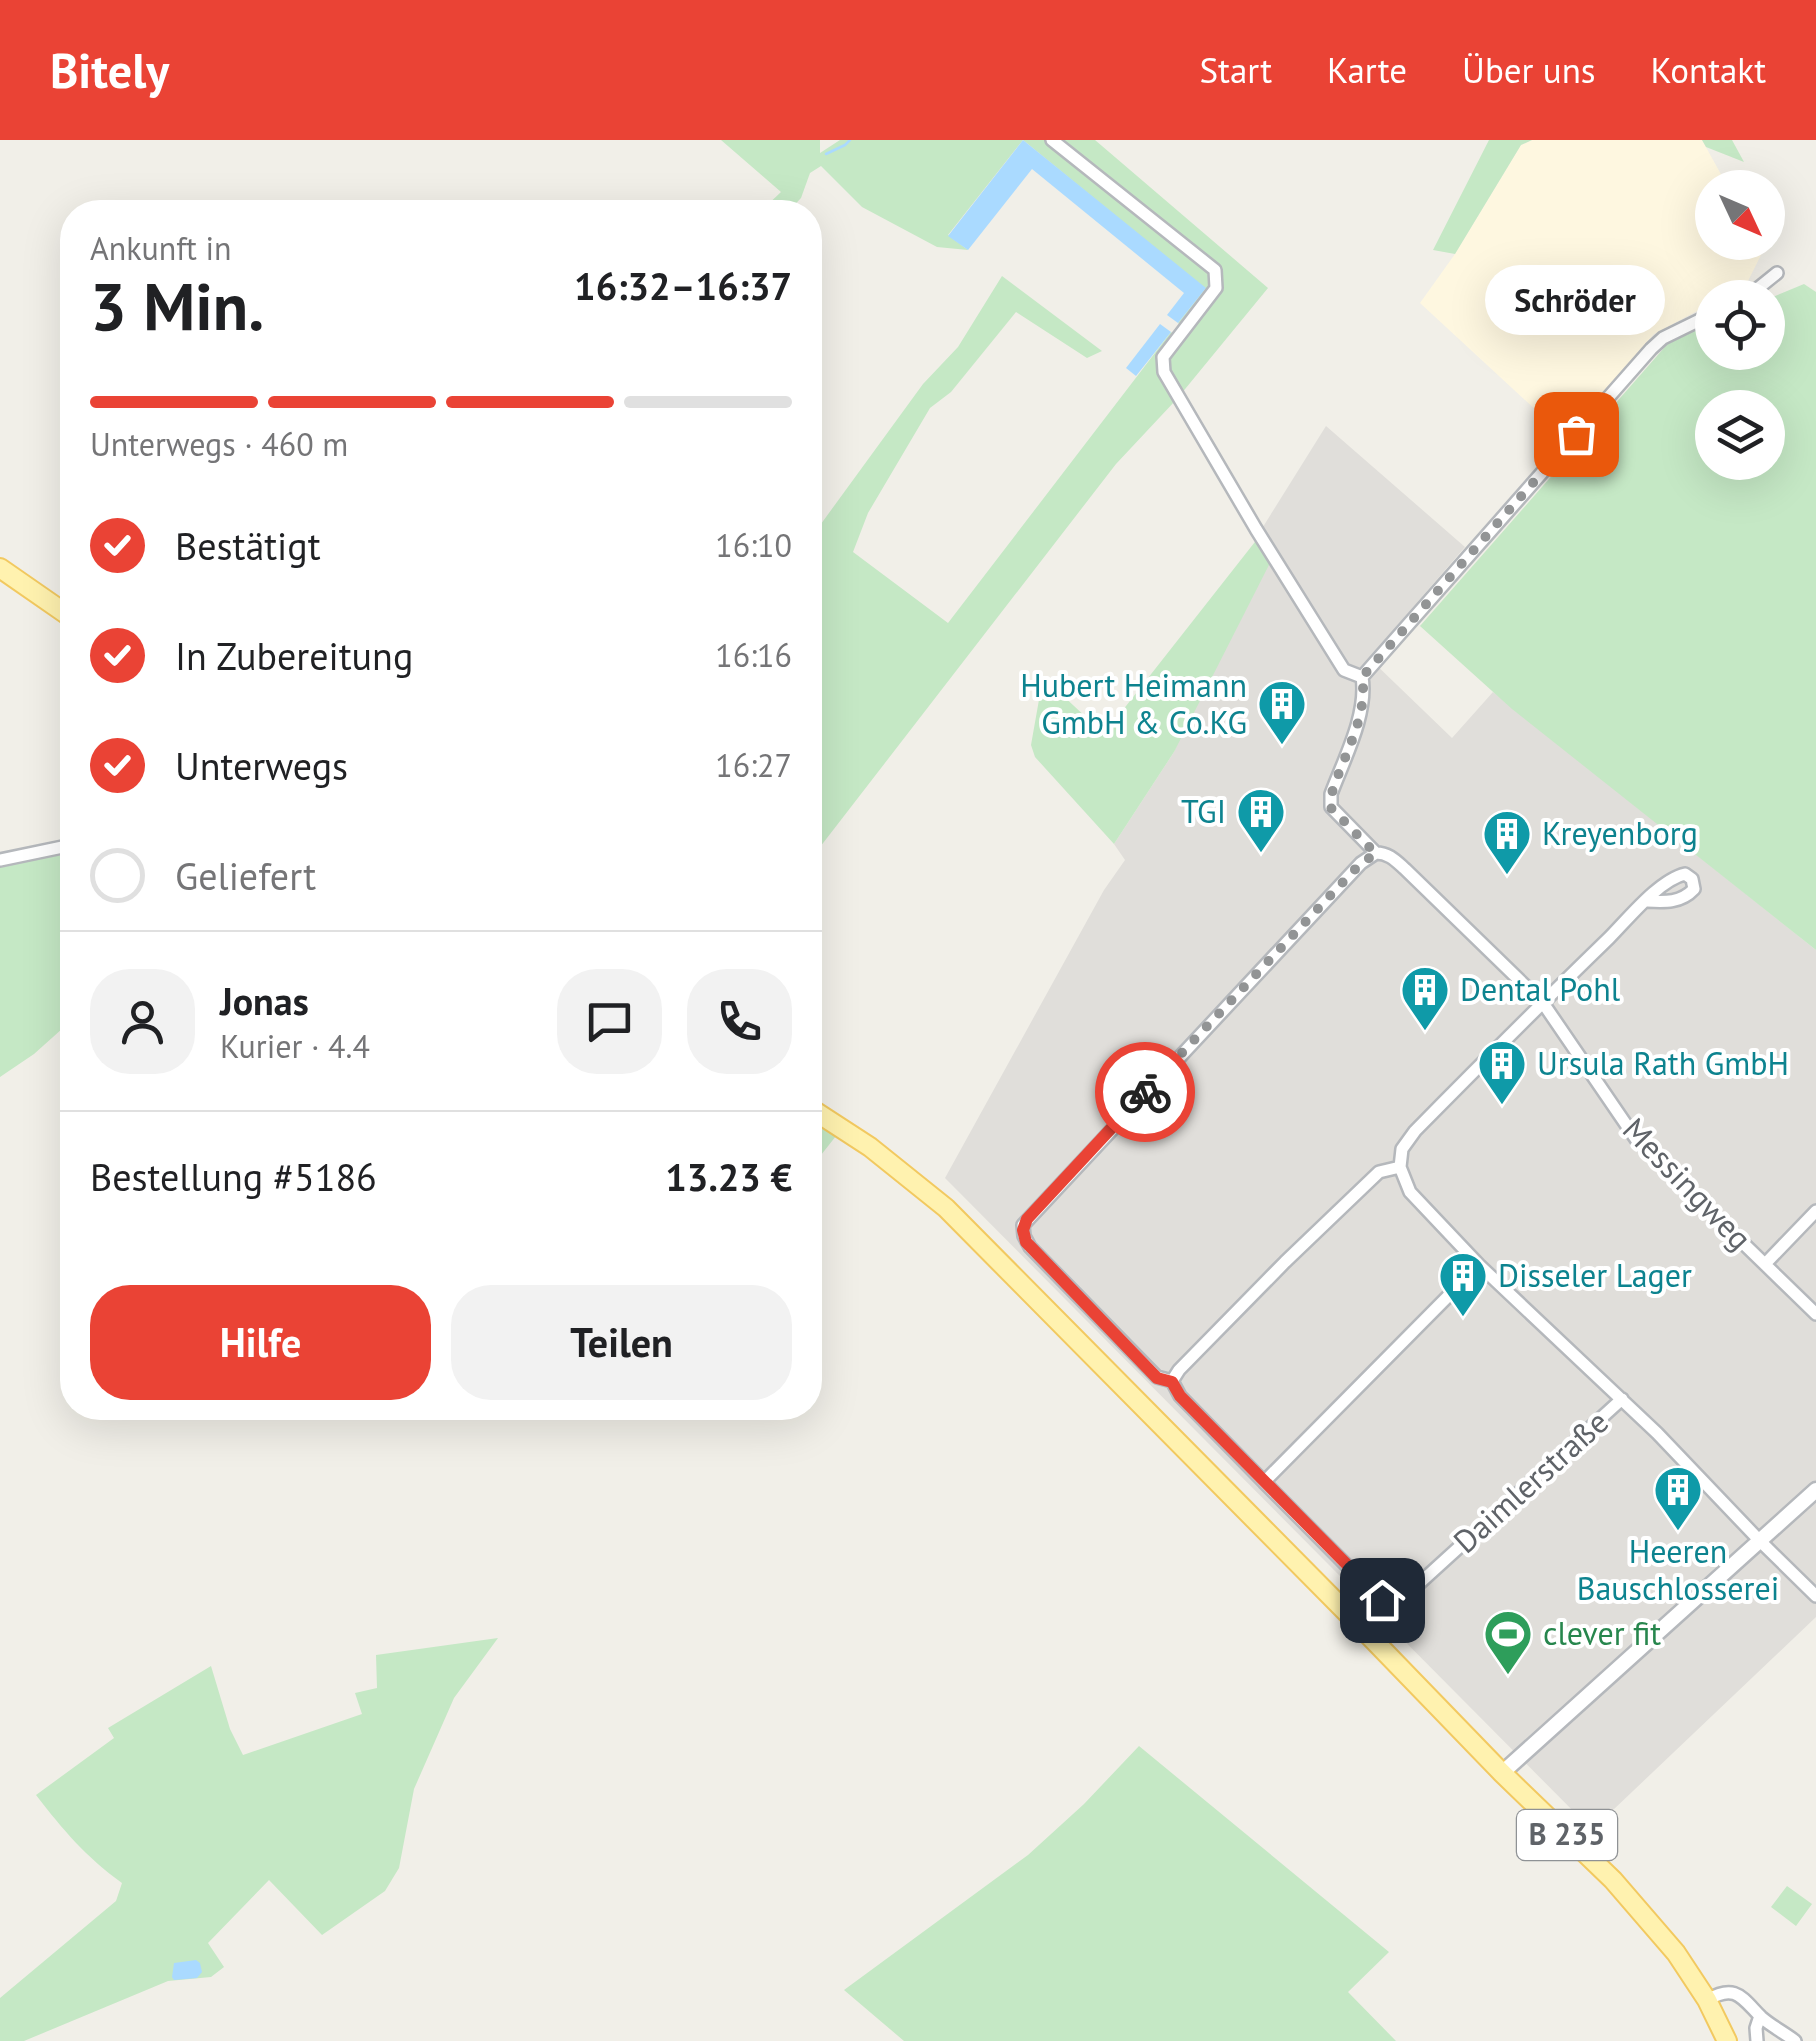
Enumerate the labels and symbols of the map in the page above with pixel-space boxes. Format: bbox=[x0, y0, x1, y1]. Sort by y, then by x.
north arrow bbox=[1695, 170, 1785, 260]
callout: Schröder bbox=[1486, 264, 1666, 334]
pin bbox=[1534, 392, 1619, 477]
place label: Hubert Heimann GmbH & Co.KG bbox=[1020, 664, 1247, 743]
building icon: Hubert Heimann GmbH & Co.KG bbox=[1256, 678, 1308, 746]
building icon: TGI bbox=[1235, 786, 1287, 854]
place label: TGI bbox=[1181, 790, 1226, 832]
building icon: Kreyenborg bbox=[1481, 808, 1533, 876]
place label: Kreyenborg bbox=[1542, 812, 1698, 854]
building icon: Dental Pohl bbox=[1399, 964, 1451, 1032]
place label: Dental Pohl bbox=[1460, 968, 1621, 1010]
building icon: Ursula Rath GmbH bbox=[1476, 1038, 1528, 1106]
courier bbox=[1095, 1042, 1195, 1142]
place label: Ursula Rath GmbH bbox=[1537, 1042, 1789, 1084]
street label: Messingweg bbox=[1614, 1108, 1761, 1258]
building icon: Disseler Lager bbox=[1437, 1250, 1489, 1318]
place label: Disseler Lager bbox=[1498, 1254, 1692, 1296]
street label: Daimlerstraße bbox=[1444, 1401, 1617, 1562]
building icon: Heeren Bauschlosserei bbox=[1652, 1464, 1704, 1532]
place label: Heeren Bauschlosserei bbox=[1577, 1530, 1779, 1609]
pin bbox=[1340, 1558, 1425, 1643]
sports icon: clever fit bbox=[1482, 1608, 1534, 1676]
place label: clever fit bbox=[1543, 1612, 1661, 1654]
road number: B 235 bbox=[1517, 1810, 1617, 1860]

